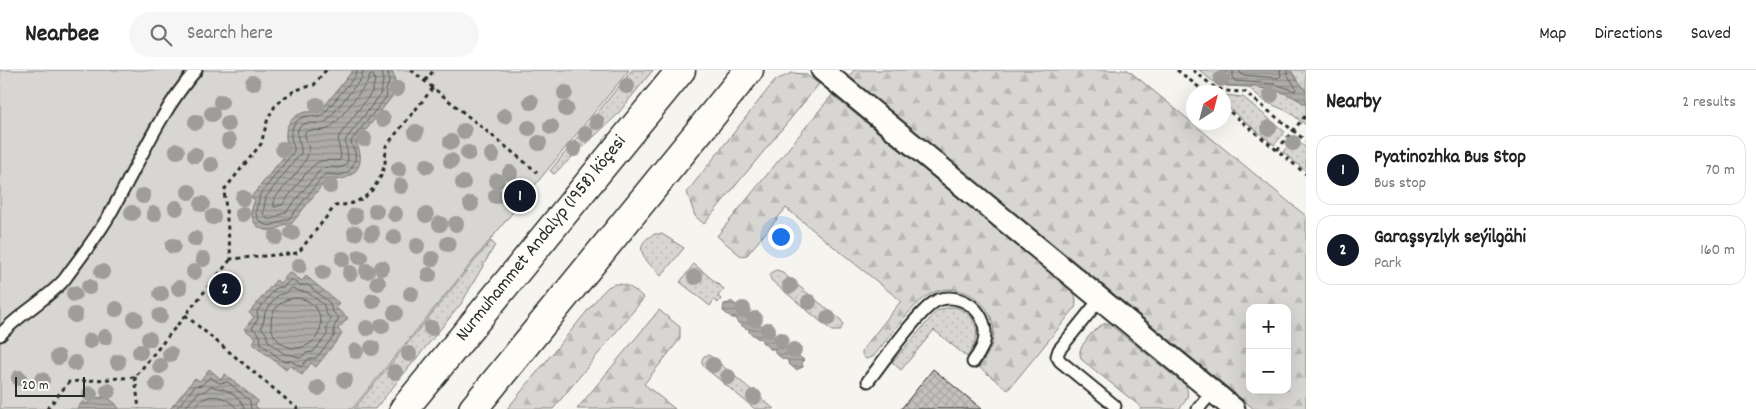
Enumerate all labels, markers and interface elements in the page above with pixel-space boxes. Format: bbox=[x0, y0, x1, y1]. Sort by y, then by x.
search box bbox=[129, 12, 479, 57]
text: Nearbee bbox=[25, 18, 99, 52]
icon: search bbox=[147, 21, 175, 49]
text: Search here bbox=[187, 21, 273, 48]
text: Map bbox=[1539, 22, 1566, 47]
text: Directions bbox=[1594, 22, 1663, 47]
text: Saved bbox=[1691, 22, 1731, 47]
north arrow bbox=[1186, 85, 1231, 130]
text: Nearby bbox=[1326, 88, 1381, 118]
text: 2 results bbox=[1682, 91, 1736, 114]
street label: Nurmuhammet Andalyp (1958) köçesi bbox=[452, 131, 632, 347]
text: Pyatinozhka Bus Stop bbox=[1374, 145, 1526, 172]
text: 1 bbox=[1341, 159, 1345, 182]
text: 70 m bbox=[1705, 159, 1735, 182]
text: Bus stop bbox=[1374, 172, 1426, 195]
pin: 1 bbox=[504, 177, 536, 215]
your location bbox=[768, 224, 794, 250]
text: Garaşsyzlyk seýilgähi bbox=[1374, 225, 1526, 252]
text: 2 bbox=[1340, 239, 1347, 262]
text: 160 m bbox=[1700, 239, 1735, 262]
text: Park bbox=[1374, 252, 1401, 275]
pin: 2 bbox=[209, 270, 241, 308]
map controls bbox=[1246, 304, 1291, 394]
button: + bbox=[1246, 304, 1291, 349]
button: − bbox=[1246, 349, 1291, 394]
scale bar bbox=[15, 374, 85, 397]
text: 20 m bbox=[22, 376, 49, 396]

